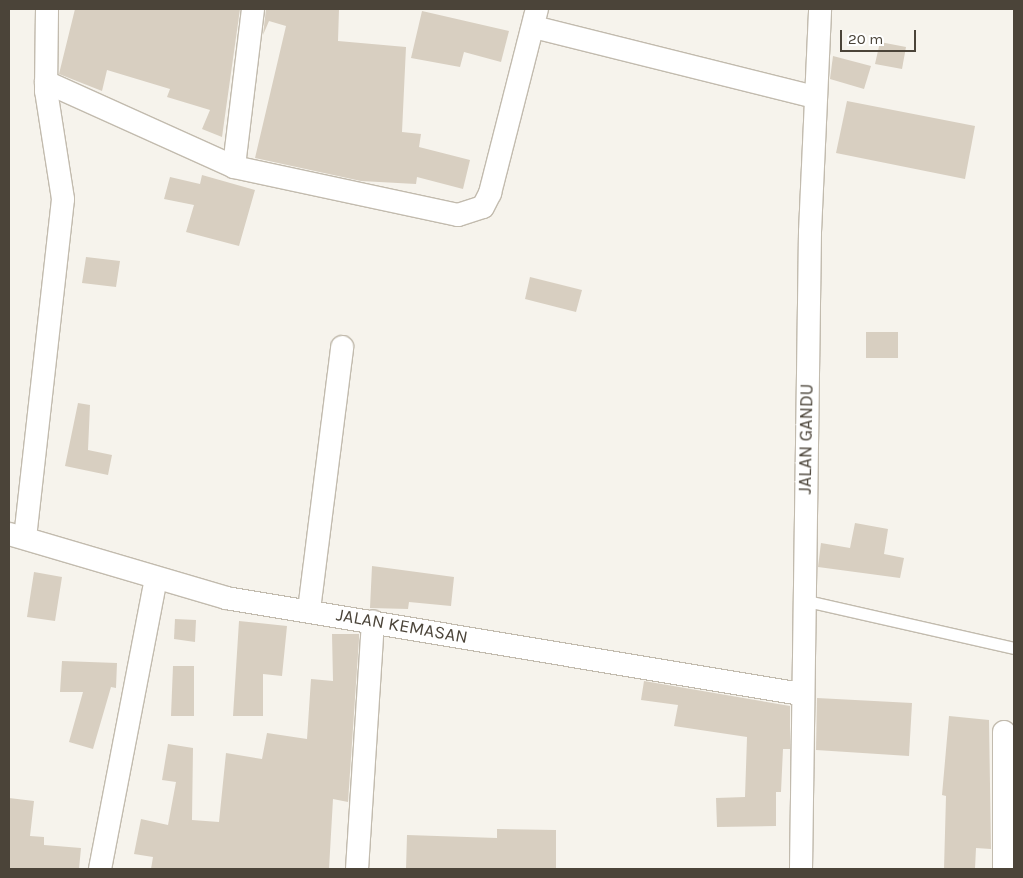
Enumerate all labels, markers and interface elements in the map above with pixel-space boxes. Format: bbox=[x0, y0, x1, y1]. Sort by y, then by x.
scale bar bbox=[843, 20, 919, 52]
text: 20 m bbox=[848, 30, 883, 48]
street label: JALAN GANDU bbox=[794, 383, 818, 495]
street label: JALAN KEMASAN bbox=[335, 604, 469, 648]

